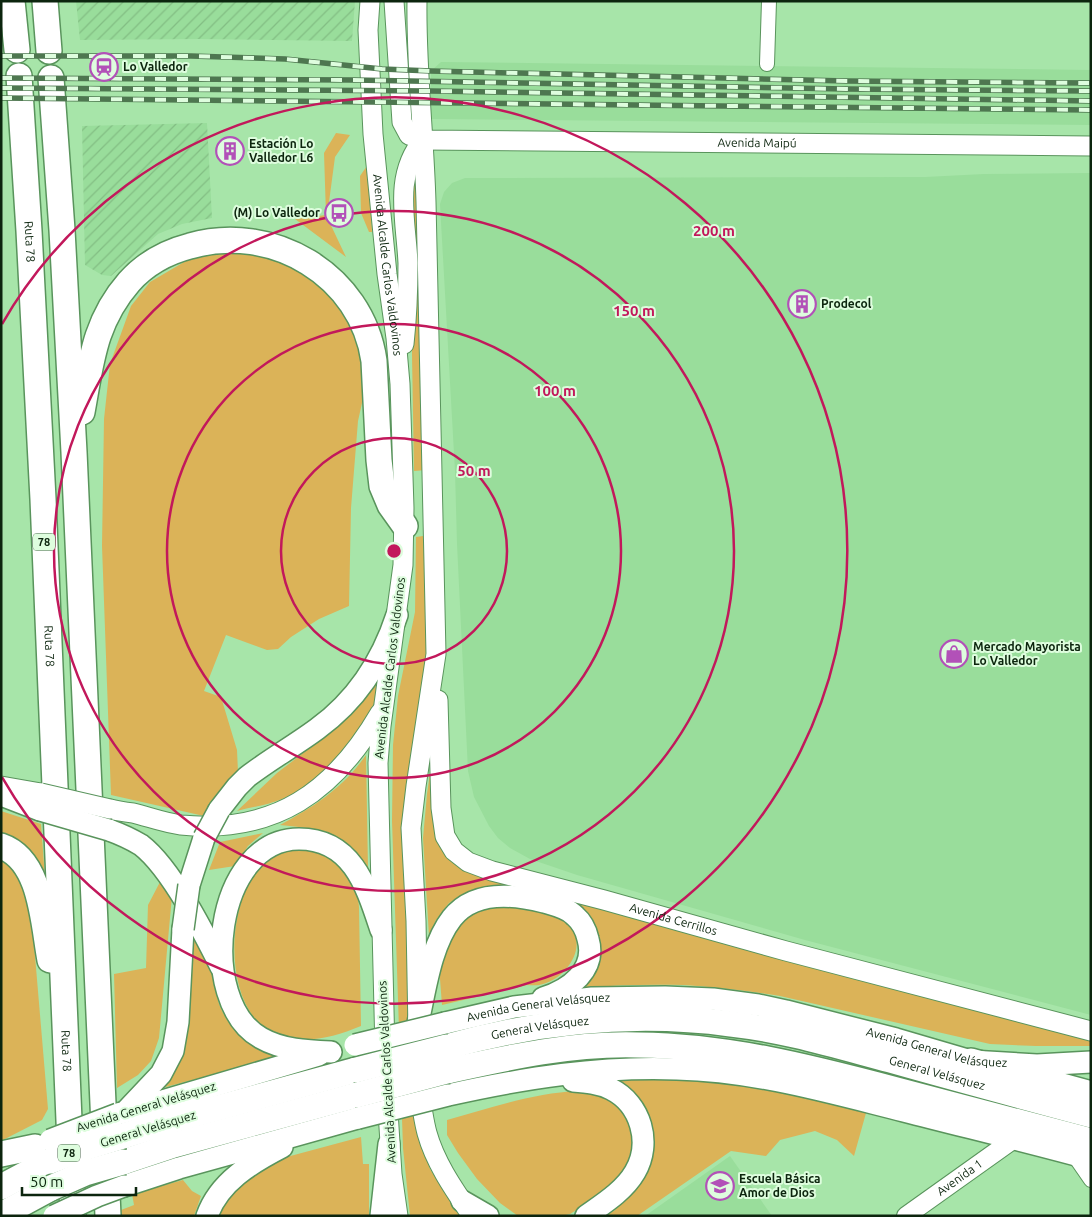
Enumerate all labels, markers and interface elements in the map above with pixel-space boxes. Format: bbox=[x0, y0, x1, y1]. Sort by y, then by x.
station icon: Lo Valledor bbox=[89, 52, 119, 82]
place label: Lo Valledor bbox=[123, 60, 188, 73]
building icon: Estación Lo Valledor L6 bbox=[215, 136, 245, 166]
street label: Avenida Maipú bbox=[717, 136, 797, 149]
place label: Estación Lo Valledor L6 bbox=[249, 137, 313, 164]
street label: Avenida Alcalde Carlos Valdovinos bbox=[371, 173, 405, 356]
bus stop icon: (M) Lo Valledor bbox=[324, 198, 354, 228]
place label: (M) Lo Valledor bbox=[233, 206, 320, 220]
street label: Ruta 78 bbox=[22, 220, 38, 263]
text: 200 m bbox=[693, 222, 735, 239]
building icon: Prodecol bbox=[787, 289, 817, 319]
place label: Prodecol bbox=[821, 297, 872, 310]
text: 150 m bbox=[613, 302, 655, 319]
text: 100 m bbox=[534, 382, 576, 399]
text: 50 m bbox=[457, 462, 491, 479]
road number: 78 bbox=[33, 534, 55, 550]
centre of rings bbox=[385, 542, 403, 560]
street label: Avenida Alcalde Carlos Valdovinos bbox=[372, 576, 407, 759]
street label: Ruta 78 bbox=[42, 625, 57, 667]
shop icon: Mercado Mayorista Lo Valledor bbox=[939, 639, 969, 669]
place label: Mercado Mayorista Lo Valledor bbox=[973, 640, 1081, 667]
street label: Avenida Cerrillos bbox=[628, 900, 719, 937]
street label: Avenida Alcalde Carlos Valdovinos bbox=[375, 980, 398, 1164]
street label: Avenida General Velásquez bbox=[465, 991, 611, 1024]
street label: General Velásquez bbox=[490, 1014, 590, 1042]
street label: Avenida General Velásquez bbox=[865, 1025, 1008, 1069]
street label: Ruta 78 bbox=[59, 1030, 74, 1072]
street label: General Velásquez bbox=[888, 1053, 987, 1092]
street label: Avenida General Velásquez bbox=[75, 1079, 217, 1135]
street label: General Velásquez bbox=[99, 1108, 197, 1150]
road number: 78 bbox=[58, 1144, 80, 1162]
street label: Avenida 1 bbox=[934, 1157, 985, 1198]
scale bar bbox=[22, 1164, 136, 1196]
school or university icon: Escuela Básica Amor de Dios bbox=[705, 1171, 735, 1201]
place label: Escuela Básica Amor de Dios bbox=[739, 1172, 820, 1199]
text: 50 m bbox=[30, 1173, 63, 1190]

